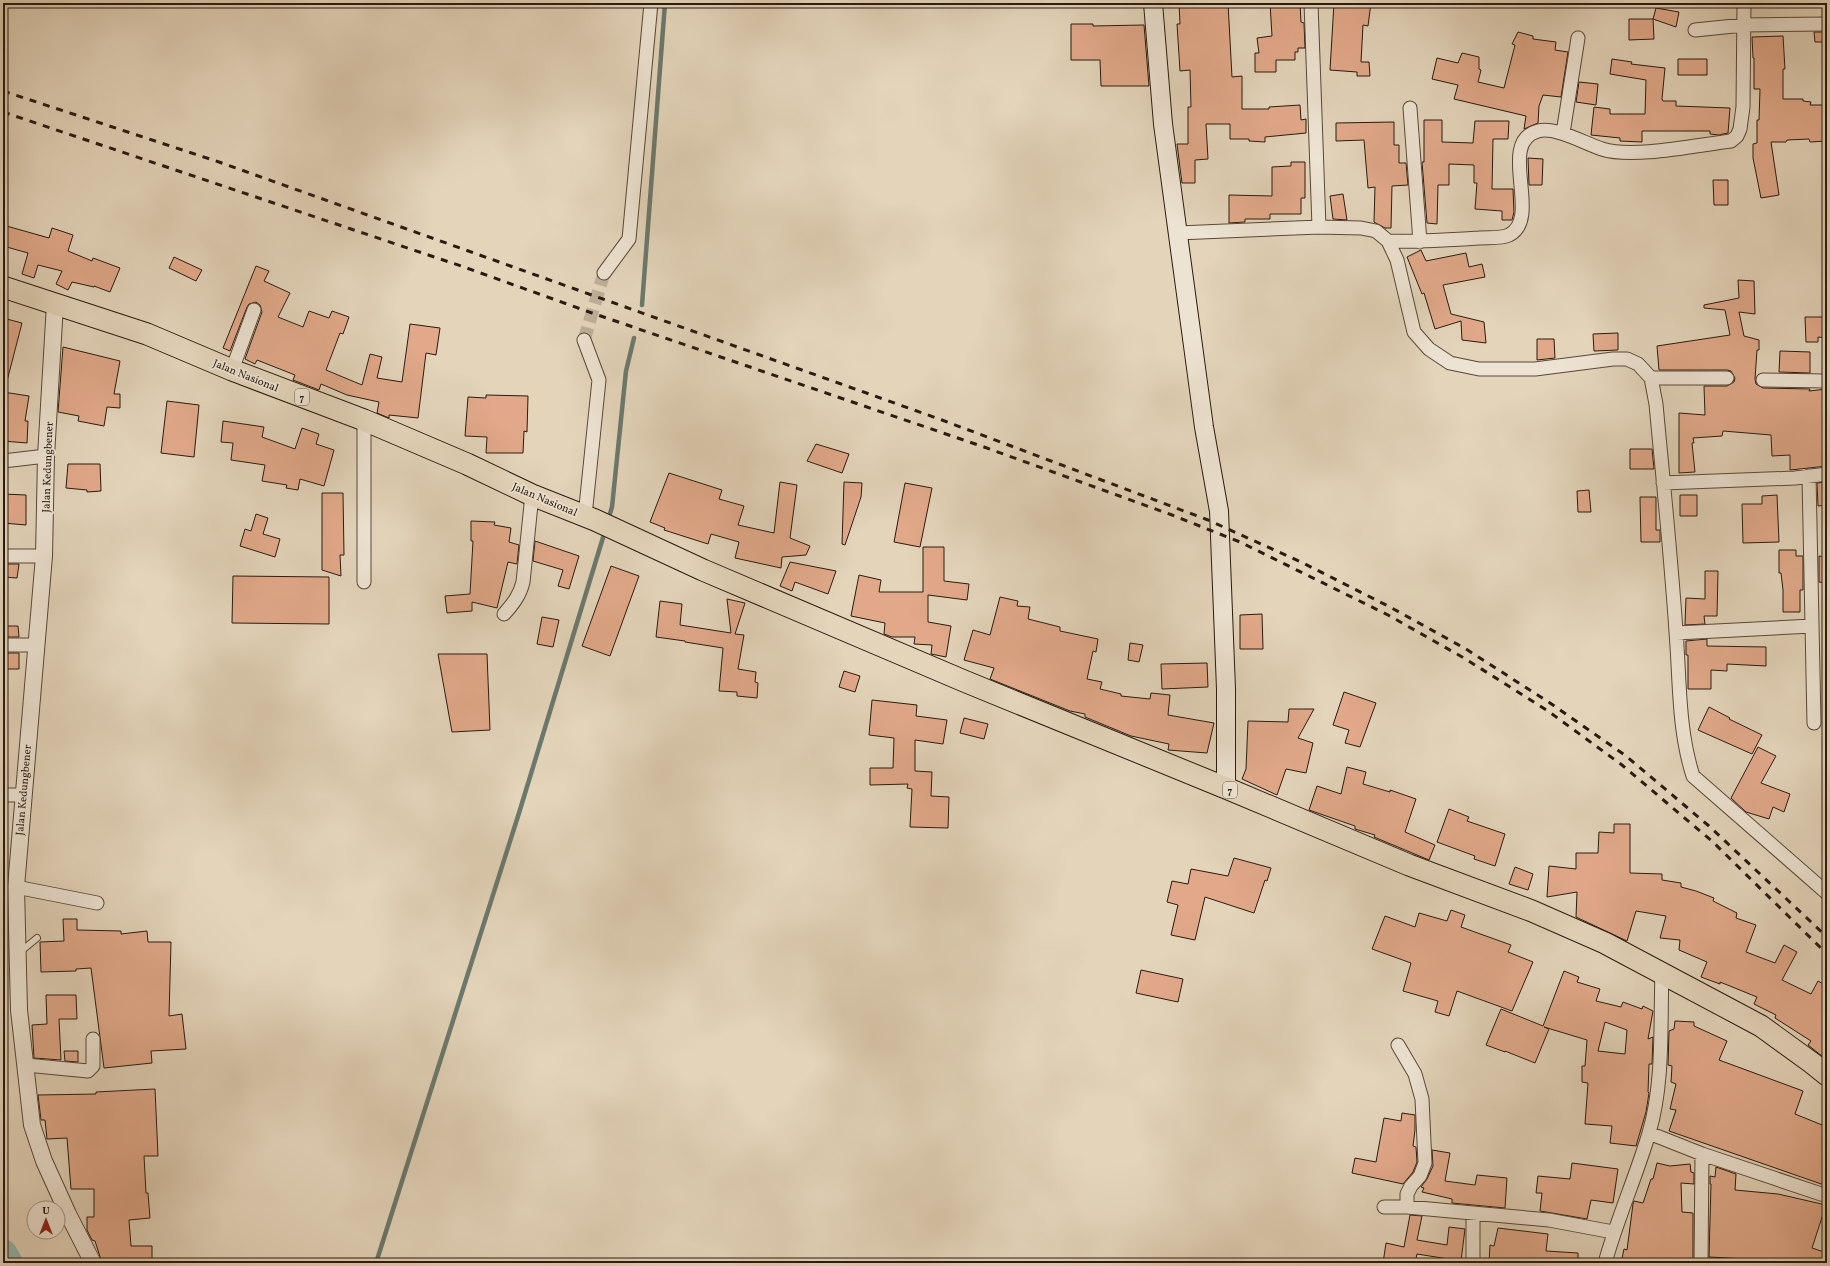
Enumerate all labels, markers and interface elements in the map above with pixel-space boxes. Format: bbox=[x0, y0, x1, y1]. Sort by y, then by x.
street label: Jalan Nasional bbox=[210, 356, 280, 396]
road number: 7 bbox=[295, 389, 309, 405]
street label: Jalan Kedungbener bbox=[39, 421, 58, 513]
street label: Jalan Nasional bbox=[510, 480, 579, 521]
street label: Jalan Kedungbener bbox=[13, 744, 36, 836]
road number: 7 bbox=[1223, 782, 1237, 798]
north arrow bbox=[26, 1200, 66, 1240]
text: U bbox=[42, 1204, 50, 1219]

